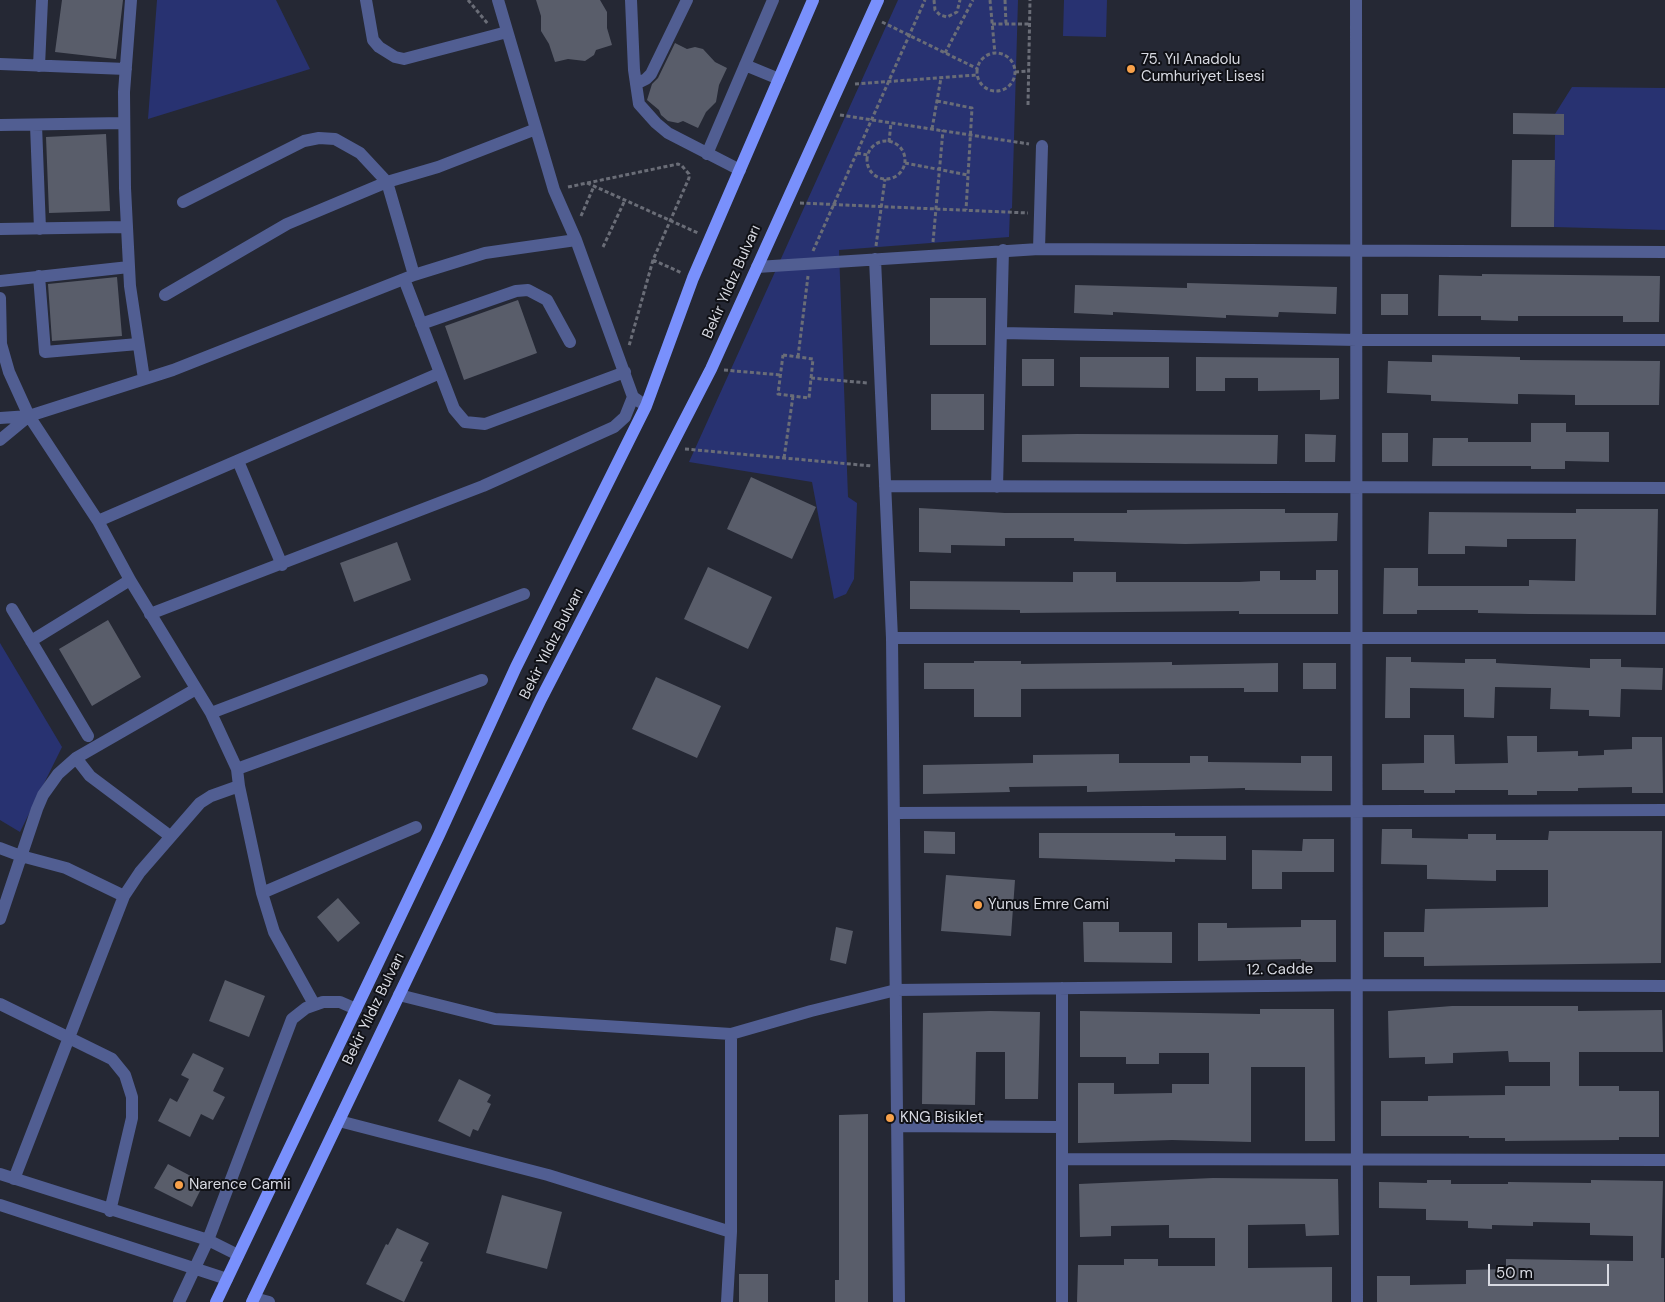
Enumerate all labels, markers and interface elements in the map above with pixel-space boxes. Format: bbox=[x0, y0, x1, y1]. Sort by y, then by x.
place label: 75. Yıl Anadolu Cumhuriyet Lisesi bbox=[1141, 51, 1265, 86]
marker: 75. Yıl Anadolu Cumhuriyet Lisesi bbox=[1125, 63, 1137, 75]
street label: Bekir Yıldız Bulvarı bbox=[699, 222, 765, 342]
street label: Bekir Yıldız Bulvarı bbox=[516, 585, 588, 703]
place label: Yunus Emre Cami bbox=[988, 896, 1109, 914]
marker: Yunus Emre Cami bbox=[972, 899, 984, 911]
street label: Bekir Yıldız Bulvarı bbox=[339, 950, 409, 1068]
street label: 12. Cadde bbox=[1247, 960, 1313, 980]
place label: KNG Bisiklet bbox=[900, 1109, 983, 1127]
marker: KNG Bisiklet bbox=[884, 1112, 896, 1124]
place label: Narence Camii bbox=[189, 1176, 290, 1194]
marker: Narence Camii bbox=[173, 1179, 185, 1191]
scale bar bbox=[1490, 1254, 1611, 1286]
text: 50 m bbox=[1496, 1263, 1533, 1283]

